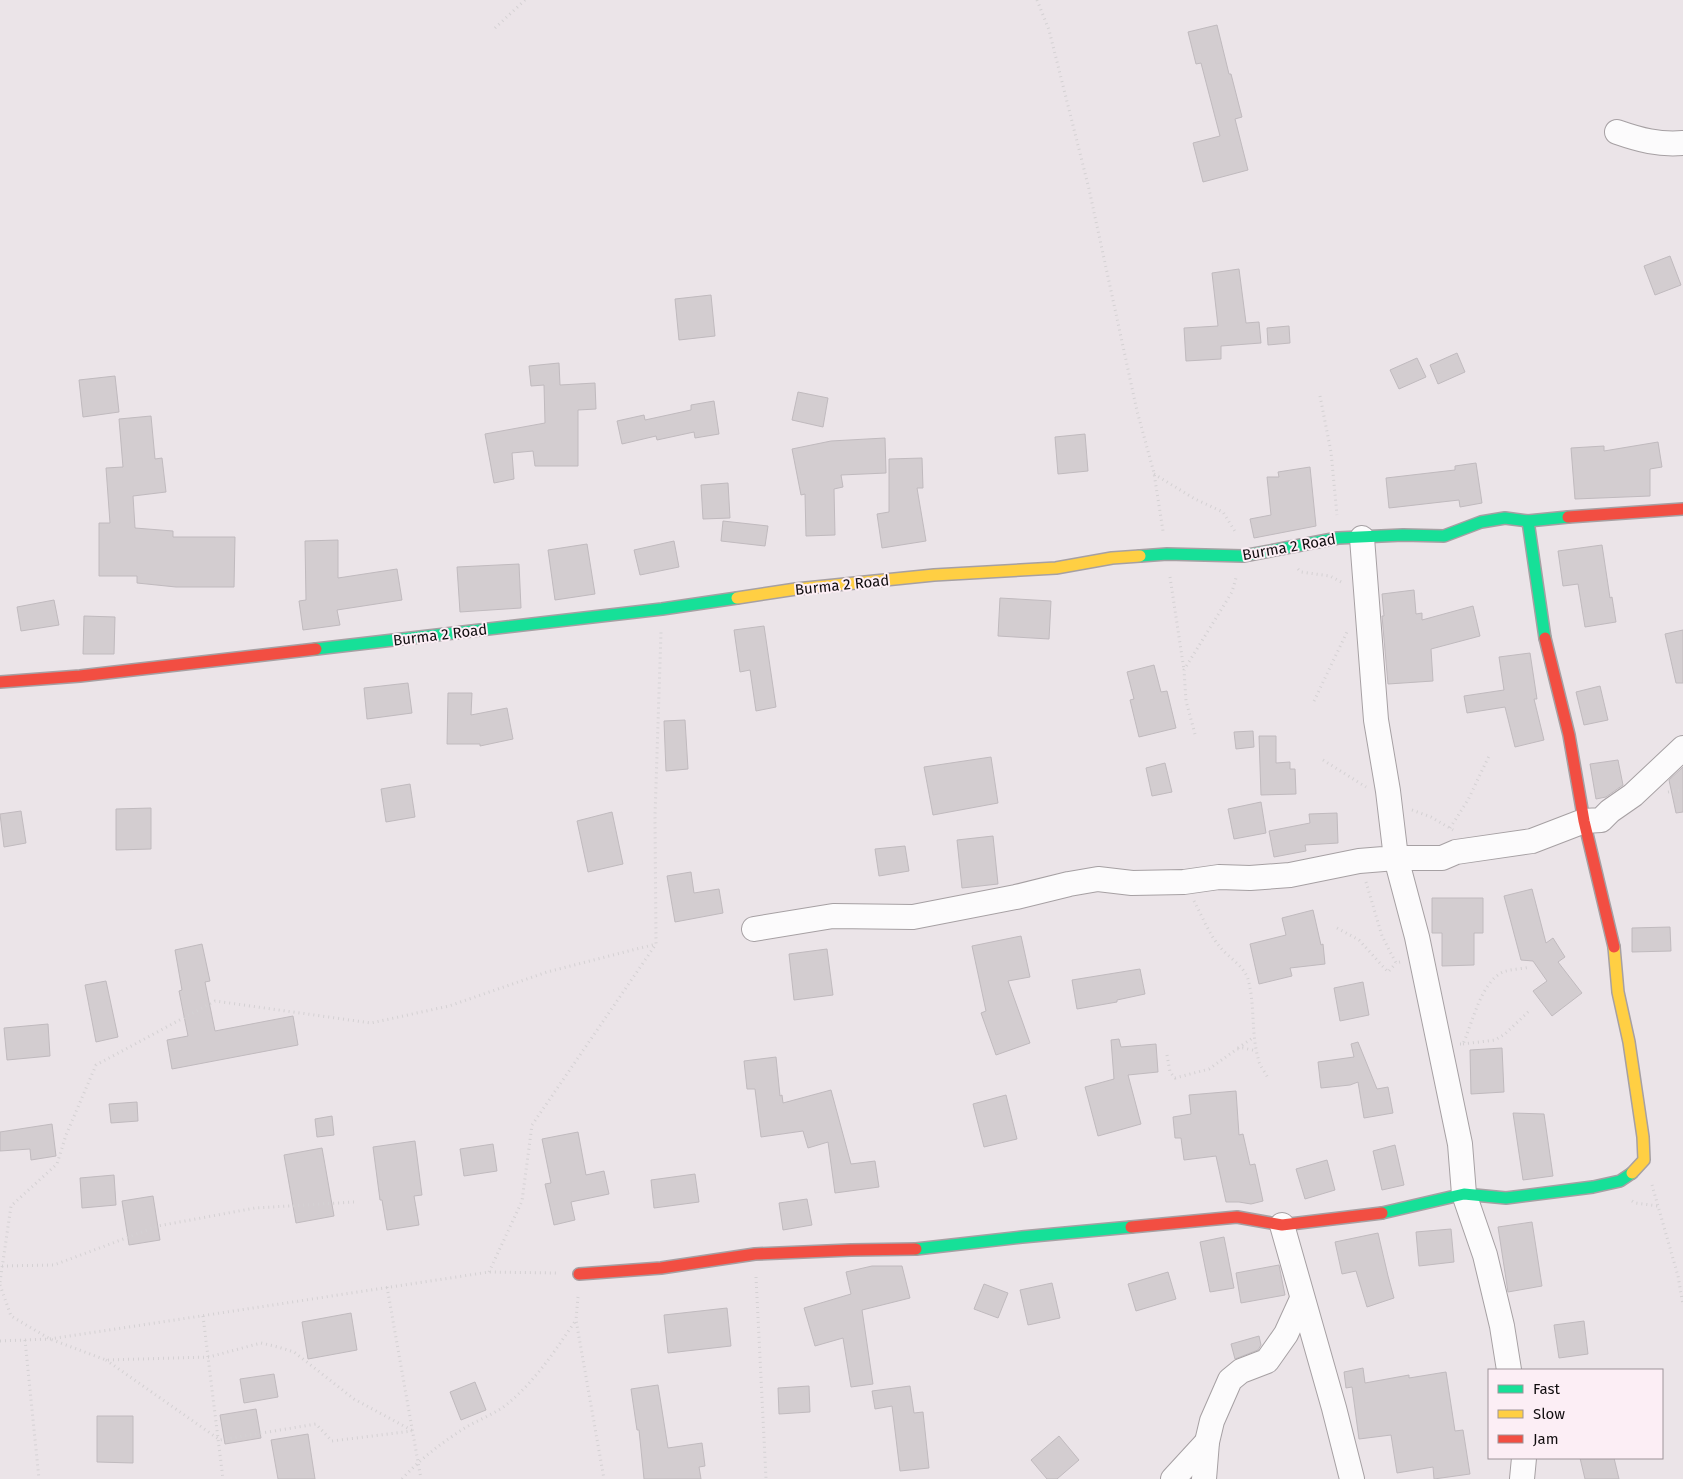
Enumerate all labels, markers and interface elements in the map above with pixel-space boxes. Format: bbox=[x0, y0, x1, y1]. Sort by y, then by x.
street label: Burma 2 Road bbox=[1241, 530, 1337, 564]
street label: Burma 2 Road bbox=[794, 571, 890, 599]
street label: Burma 2 Road bbox=[392, 620, 488, 650]
legend bbox=[1488, 1369, 1663, 1459]
text: Fast bbox=[1533, 1380, 1560, 1398]
text: Slow bbox=[1533, 1405, 1565, 1423]
text: Jam bbox=[1533, 1430, 1559, 1448]

